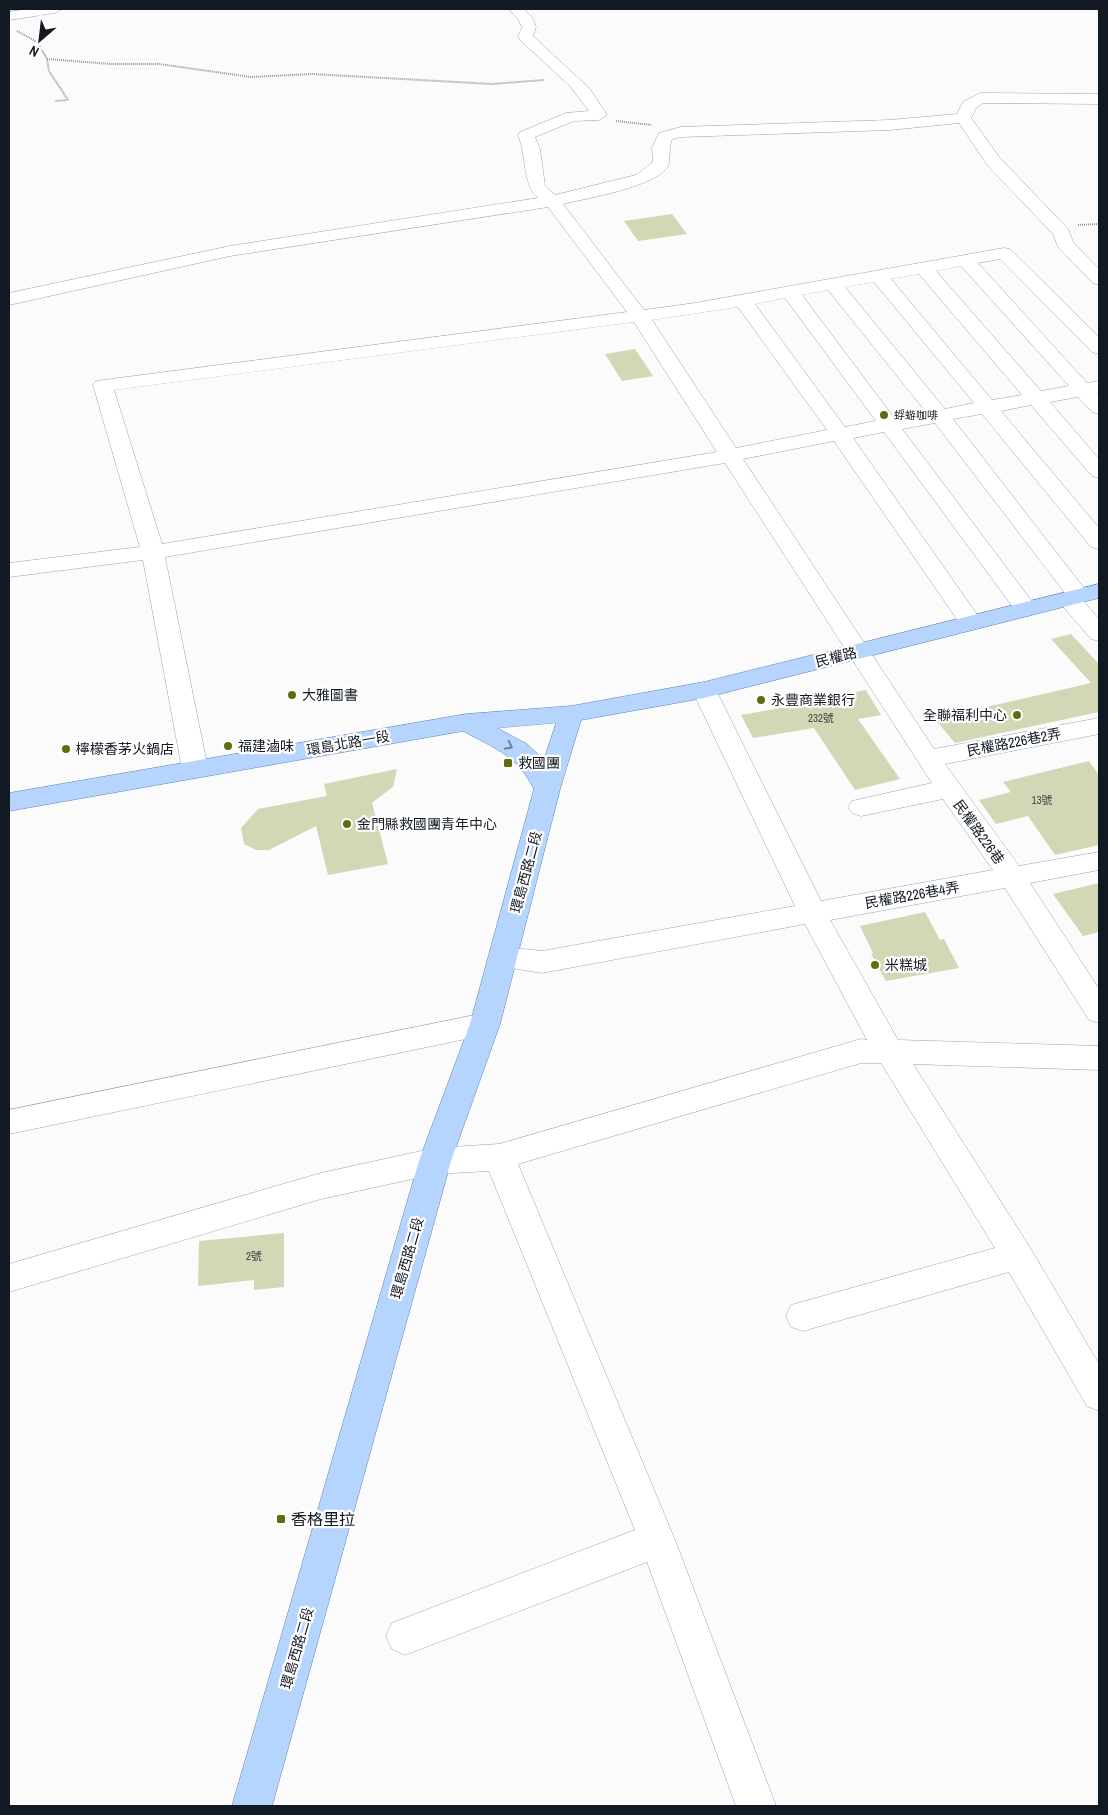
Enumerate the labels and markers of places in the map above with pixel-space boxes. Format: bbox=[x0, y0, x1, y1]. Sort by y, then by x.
place label: 蜉蝣咖啡 bbox=[894, 408, 938, 422]
marker: 蜉蝣咖啡 bbox=[878, 409, 890, 421]
place label: 大雅圖書 bbox=[302, 686, 358, 704]
marker: 大雅圖書 bbox=[286, 689, 298, 701]
place label: 永豐商業銀行 bbox=[771, 691, 855, 709]
marker: 永豐商業銀行 bbox=[755, 694, 767, 706]
place label: 全聯福利中心 bbox=[923, 706, 1007, 724]
marker: 全聯福利中心 bbox=[1011, 709, 1023, 721]
place label: 福建滷味 bbox=[238, 737, 294, 755]
place label: 檸檬香茅火鍋店 bbox=[76, 740, 174, 758]
marker: 福建滷味 bbox=[222, 740, 234, 752]
marker: 檸檬香茅火鍋店 bbox=[60, 743, 72, 755]
place label: 救國團 bbox=[518, 754, 560, 772]
marker: 救國團 bbox=[502, 757, 514, 769]
place label: 金門縣救國團青年中心 bbox=[357, 815, 497, 833]
marker: 金門縣救國團青年中心 bbox=[341, 818, 353, 830]
place label: 米糕城 bbox=[885, 956, 927, 974]
marker: 米糕城 bbox=[869, 959, 881, 971]
place label: 香格里拉 bbox=[291, 1508, 355, 1530]
marker: 香格里拉 bbox=[275, 1513, 287, 1525]

